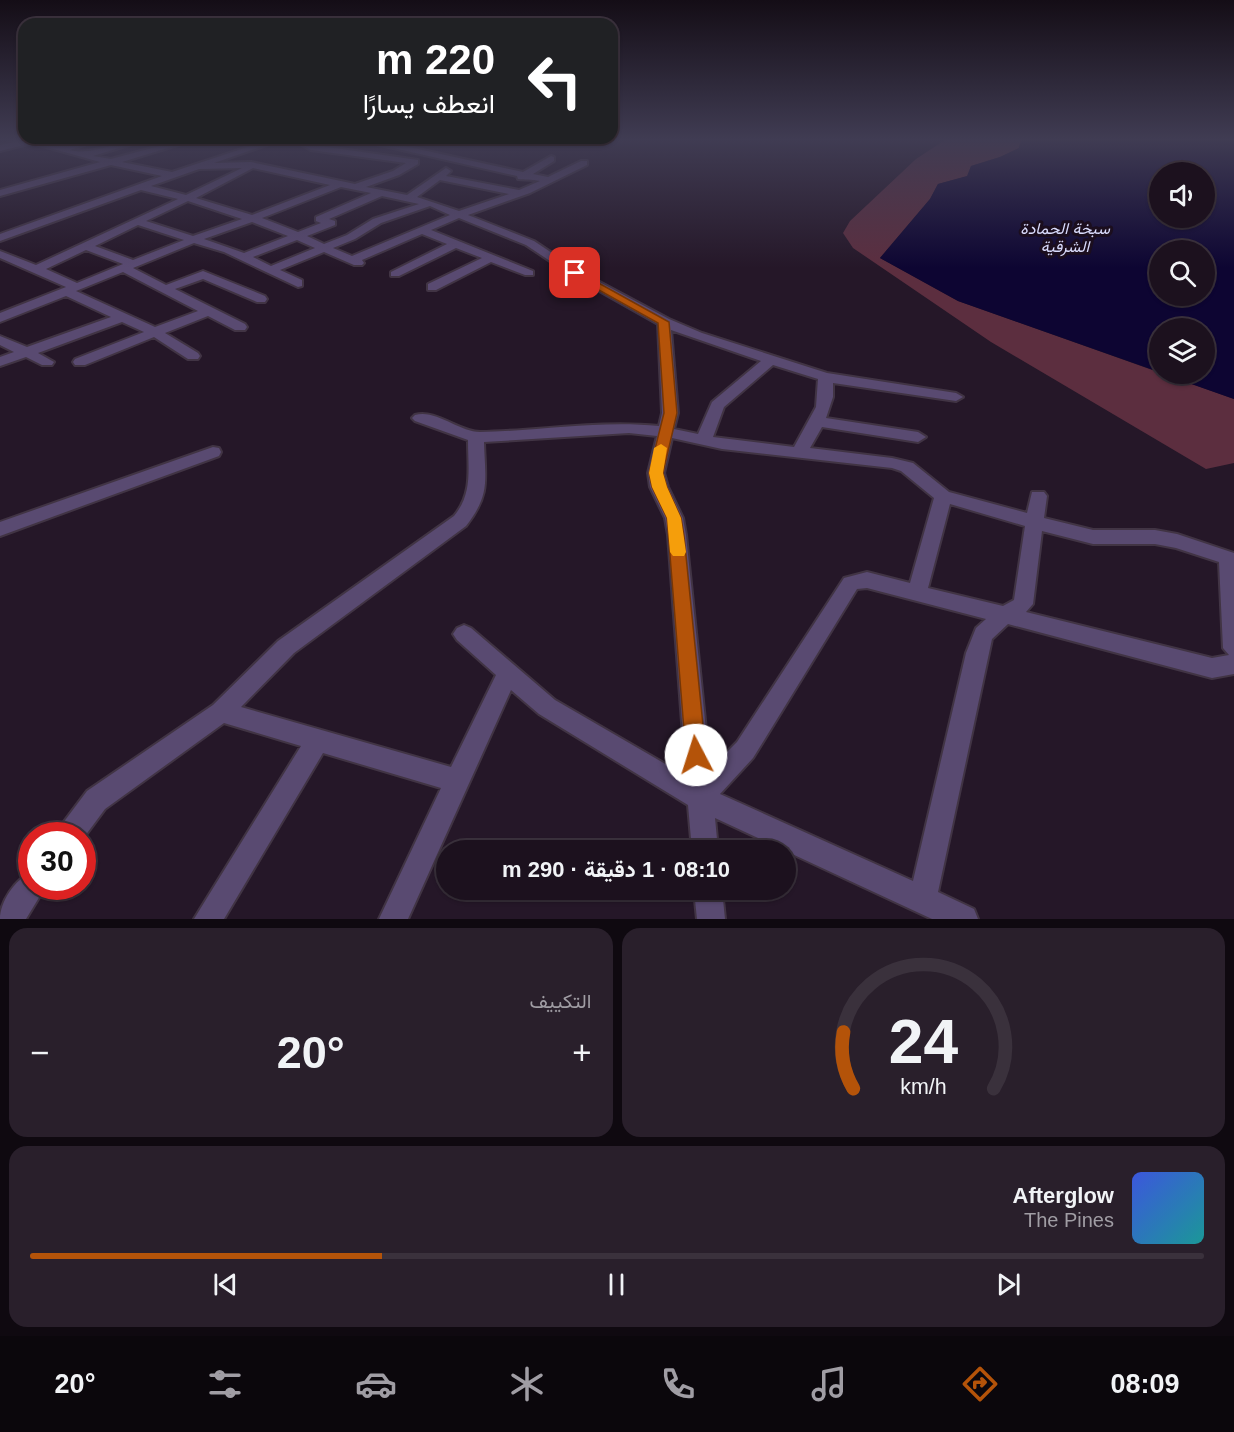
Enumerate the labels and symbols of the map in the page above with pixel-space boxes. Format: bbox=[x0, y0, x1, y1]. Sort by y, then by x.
water label: سبخة الحمادة الشرقية bbox=[1020, 220, 1110, 257]
pin bbox=[549, 247, 600, 298]
position arrow bbox=[664, 723, 728, 787]
speed limit sign: 30 bbox=[18, 822, 96, 900]

